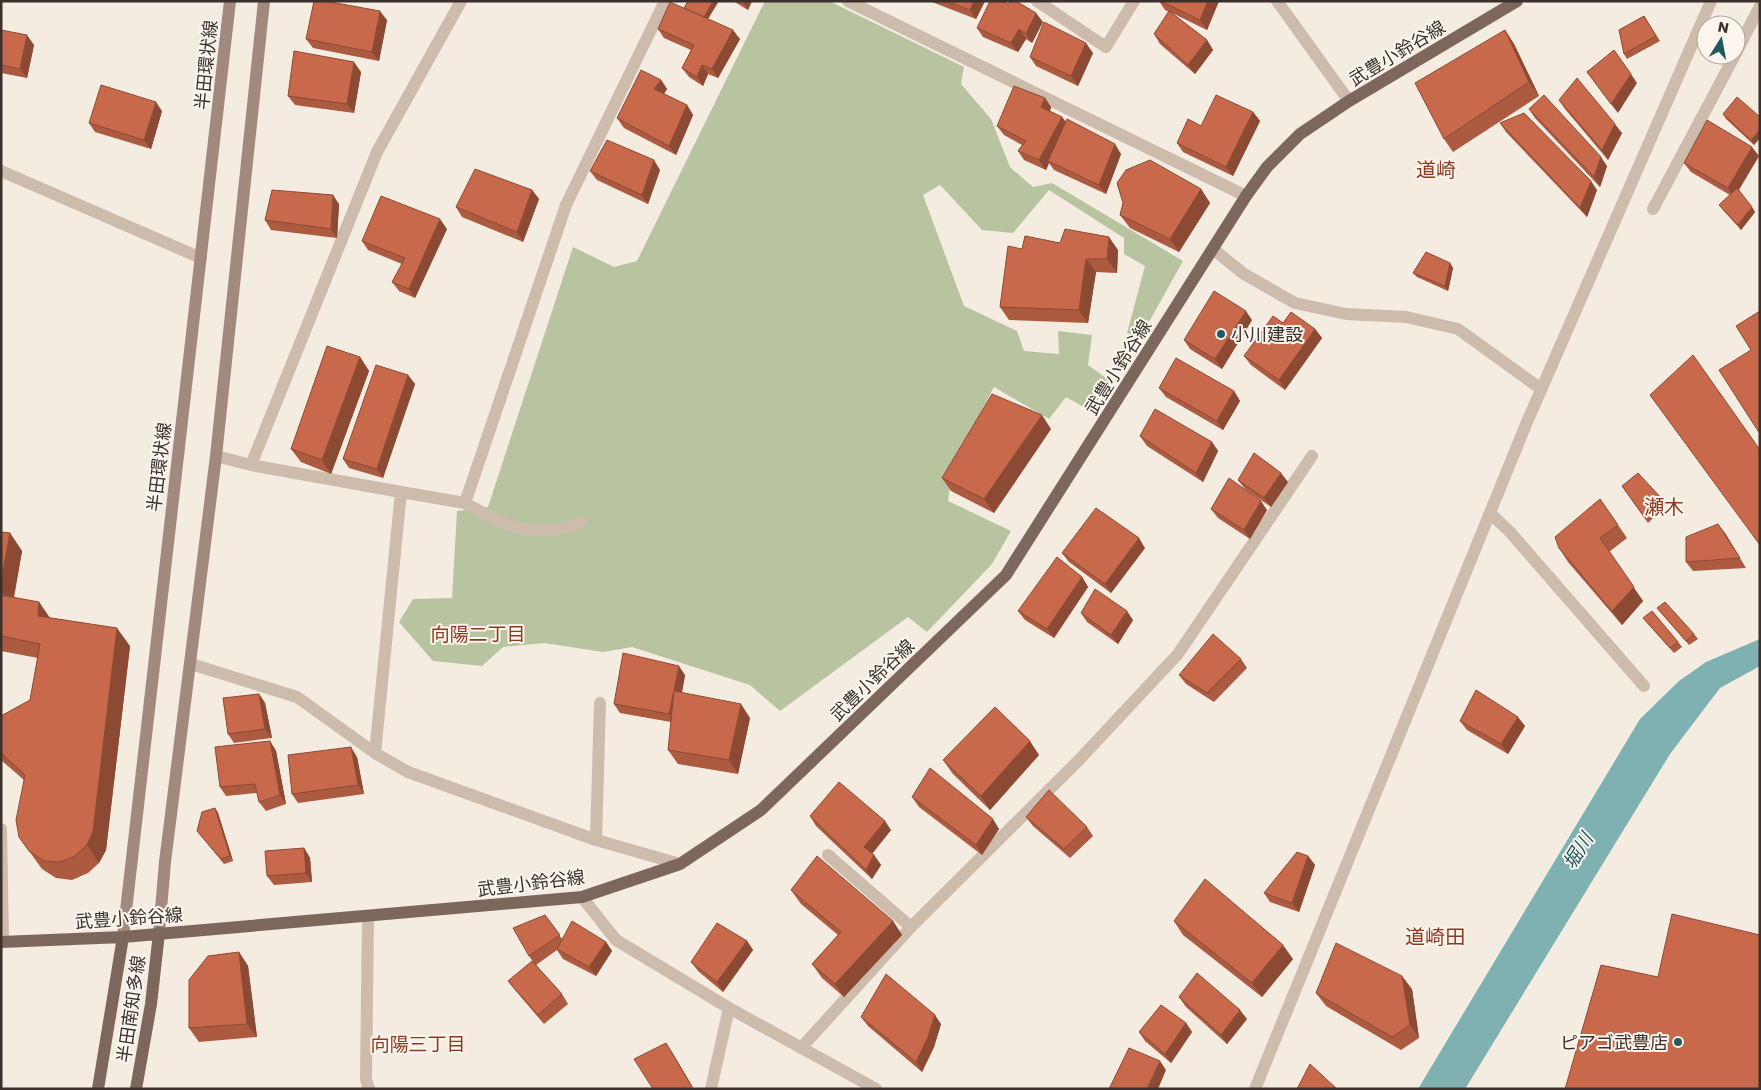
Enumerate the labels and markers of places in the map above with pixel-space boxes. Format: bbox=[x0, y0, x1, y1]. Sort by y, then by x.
place label: 小川建設 bbox=[1231, 322, 1303, 347]
marker: 小川建設 bbox=[1215, 328, 1227, 340]
place label: ピアゴ武豊店 bbox=[1560, 1030, 1668, 1055]
marker: ピアゴ武豊店 bbox=[1672, 1036, 1684, 1048]

